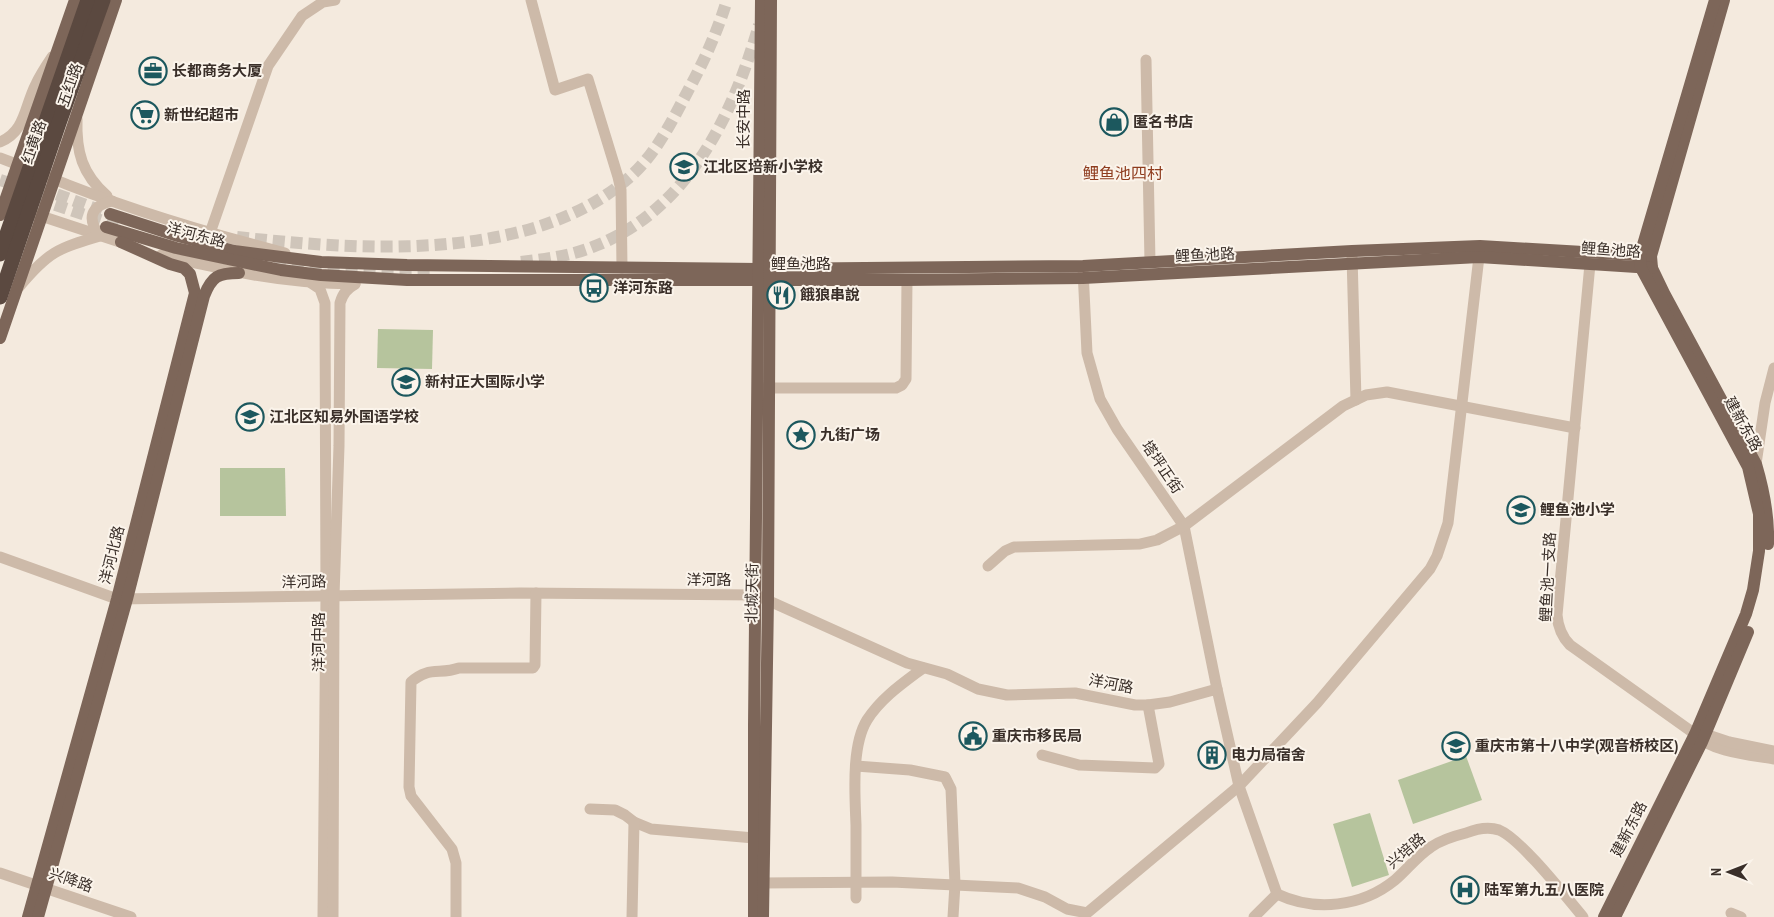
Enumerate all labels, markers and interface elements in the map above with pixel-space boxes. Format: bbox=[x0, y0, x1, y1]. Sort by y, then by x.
office icon: 长都商务大厦 bbox=[138, 56, 168, 86]
street label: 五红路 bbox=[53, 60, 86, 109]
place label: 长都商务大厦 bbox=[172, 61, 262, 80]
street label: 长安中路 bbox=[734, 89, 753, 149]
supermarket icon: 新世纪超市 bbox=[130, 100, 160, 130]
place label: 新世纪超市 bbox=[164, 105, 239, 124]
shop icon: 匿名书店 bbox=[1099, 107, 1129, 137]
place label: 匿名书店 bbox=[1133, 112, 1193, 131]
street label: 红黄路 bbox=[17, 117, 50, 166]
school or university icon: 江北区培新小学校 bbox=[669, 152, 699, 182]
place label: 江北区培新小学校 bbox=[703, 157, 823, 176]
district label: 鲤鱼池四村 bbox=[1083, 163, 1163, 183]
street label: 洋河东路 bbox=[165, 218, 228, 251]
street label: 鲤鱼池路 bbox=[1580, 238, 1642, 261]
street label: 鲤鱼池路 bbox=[1175, 243, 1235, 266]
street label: 鲤鱼池路 bbox=[771, 254, 831, 273]
bus stop icon: 洋河东路 bbox=[579, 273, 609, 303]
place label: 洋河东路 bbox=[613, 278, 673, 297]
restaurant icon: 餓狼串說 bbox=[766, 280, 796, 310]
place label: 餓狼串說 bbox=[800, 285, 860, 304]
school or university icon: 新村正大国际小学 bbox=[391, 367, 421, 397]
place label: 新村正大国际小学 bbox=[425, 372, 545, 391]
street label: 建新东路 bbox=[1721, 393, 1766, 455]
school or university icon: 江北区知易外国语学校 bbox=[235, 402, 265, 432]
place label: 江北区知易外国语学校 bbox=[269, 407, 419, 426]
place icon: 九街广场 bbox=[786, 420, 816, 450]
place label: 九街广场 bbox=[820, 425, 880, 444]
street label: 塔坪正街 bbox=[1138, 437, 1187, 497]
school or university icon: 鲤鱼池小学 bbox=[1506, 495, 1536, 525]
place label: 鲤鱼池小学 bbox=[1540, 500, 1615, 519]
street label: 洋河北路 bbox=[95, 523, 128, 586]
street label: 鲤鱼池一支路 bbox=[1536, 532, 1559, 622]
street label: 北城天街 bbox=[741, 563, 762, 623]
street label: 洋河路 bbox=[686, 570, 732, 589]
street label: 洋河路 bbox=[281, 572, 327, 591]
street label: 洋河中路 bbox=[309, 612, 328, 672]
street label: 洋河路 bbox=[1087, 670, 1135, 697]
public building icon: 重庆市移民局 bbox=[958, 721, 988, 751]
place label: 重庆市移民局 bbox=[992, 726, 1082, 745]
school or university icon: 重庆市第十八中学(观音桥校区) bbox=[1441, 731, 1471, 761]
place label: 重庆市第十八中学(观音桥校区) bbox=[1475, 736, 1678, 755]
building icon: 电力局宿舍 bbox=[1197, 740, 1227, 770]
place label: 电力局宿舍 bbox=[1231, 745, 1306, 764]
street label: 建新东路 bbox=[1606, 798, 1651, 860]
street label: 兴培路 bbox=[1382, 829, 1429, 873]
north arrow bbox=[1704, 847, 1754, 897]
street label: 兴降路 bbox=[47, 863, 96, 896]
text: N bbox=[1707, 868, 1725, 876]
hospital icon: 陆军第九五八医院 bbox=[1450, 875, 1480, 905]
place label: 陆军第九五八医院 bbox=[1484, 880, 1604, 899]

